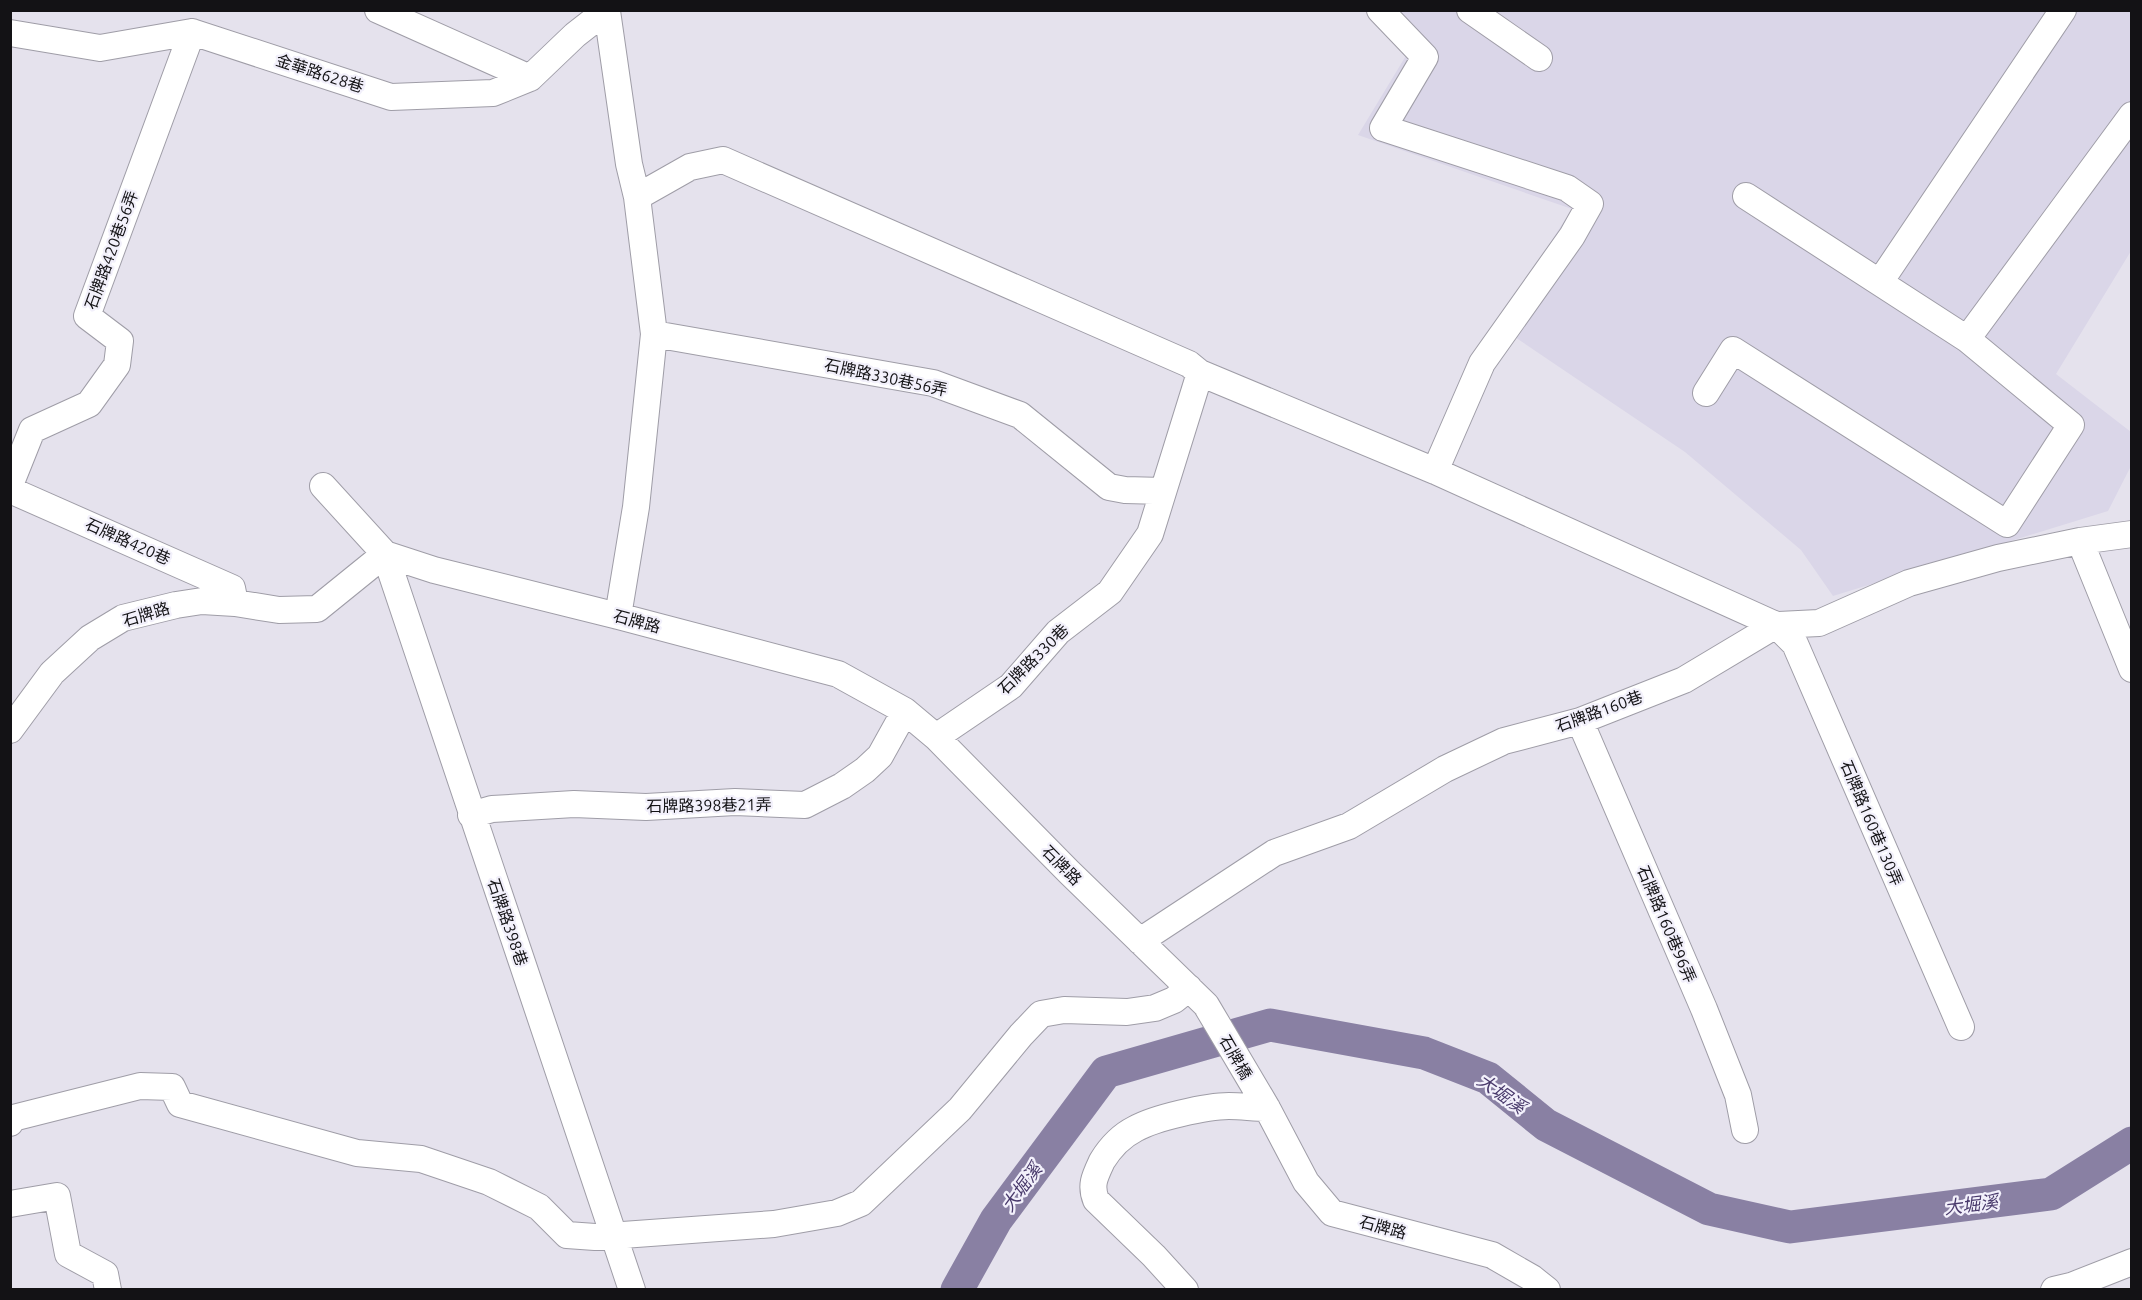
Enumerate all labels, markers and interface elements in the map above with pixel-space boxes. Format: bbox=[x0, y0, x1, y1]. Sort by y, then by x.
street label: 金華路628巷 bbox=[274, 50, 366, 96]
street label: 石牌路420巷56弄 bbox=[81, 188, 141, 312]
street label: 石牌路330巷56弄 bbox=[823, 355, 949, 399]
street label: 石牌路420巷 bbox=[83, 514, 173, 568]
street label: 石牌路 bbox=[120, 598, 172, 630]
street label: 石牌路 bbox=[611, 606, 663, 636]
street label: 石牌路330巷 bbox=[994, 620, 1072, 698]
street label: 石牌路160巷 bbox=[1553, 687, 1645, 735]
street label: 石牌路160巷130弄 bbox=[1838, 758, 1906, 888]
street label: 石牌路398巷21弄 bbox=[646, 795, 772, 815]
street label: 石牌路 bbox=[1039, 842, 1085, 888]
street label: 石牌路160巷96弄 bbox=[1634, 863, 1700, 985]
street label: 石牌路398巷 bbox=[485, 876, 531, 968]
street label: 石牌橋 bbox=[1216, 1032, 1256, 1082]
water label: 大堀溪 bbox=[1474, 1069, 1532, 1118]
water label: 大堀溪 bbox=[997, 1157, 1047, 1215]
water label: 大堀溪 bbox=[1943, 1190, 2002, 1217]
street label: 石牌路 bbox=[1357, 1212, 1409, 1242]

